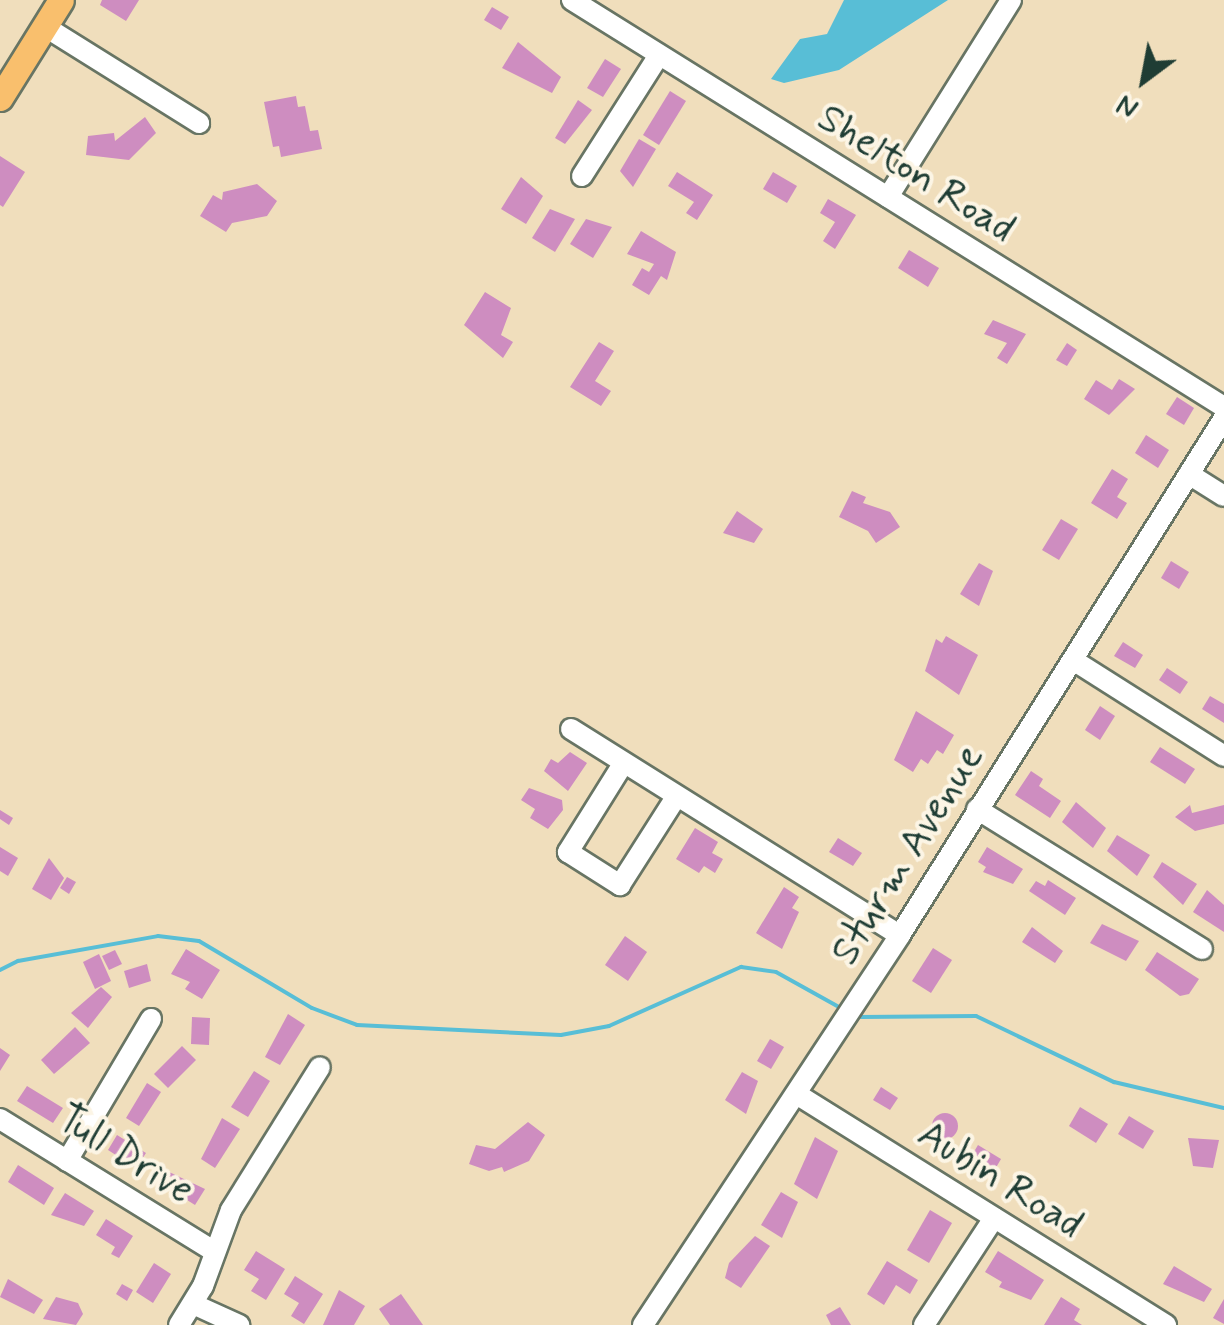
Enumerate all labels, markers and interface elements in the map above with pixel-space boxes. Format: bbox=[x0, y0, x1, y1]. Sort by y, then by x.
north arrow bbox=[1094, 30, 1194, 130]
text: N bbox=[1110, 85, 1146, 126]
street label: Shelton Road bbox=[809, 95, 1023, 253]
street label: Sturm Avenue bbox=[821, 735, 995, 975]
street label: Tull Drive bbox=[48, 1094, 202, 1216]
street label: Aubin Road bbox=[910, 1111, 1090, 1249]

